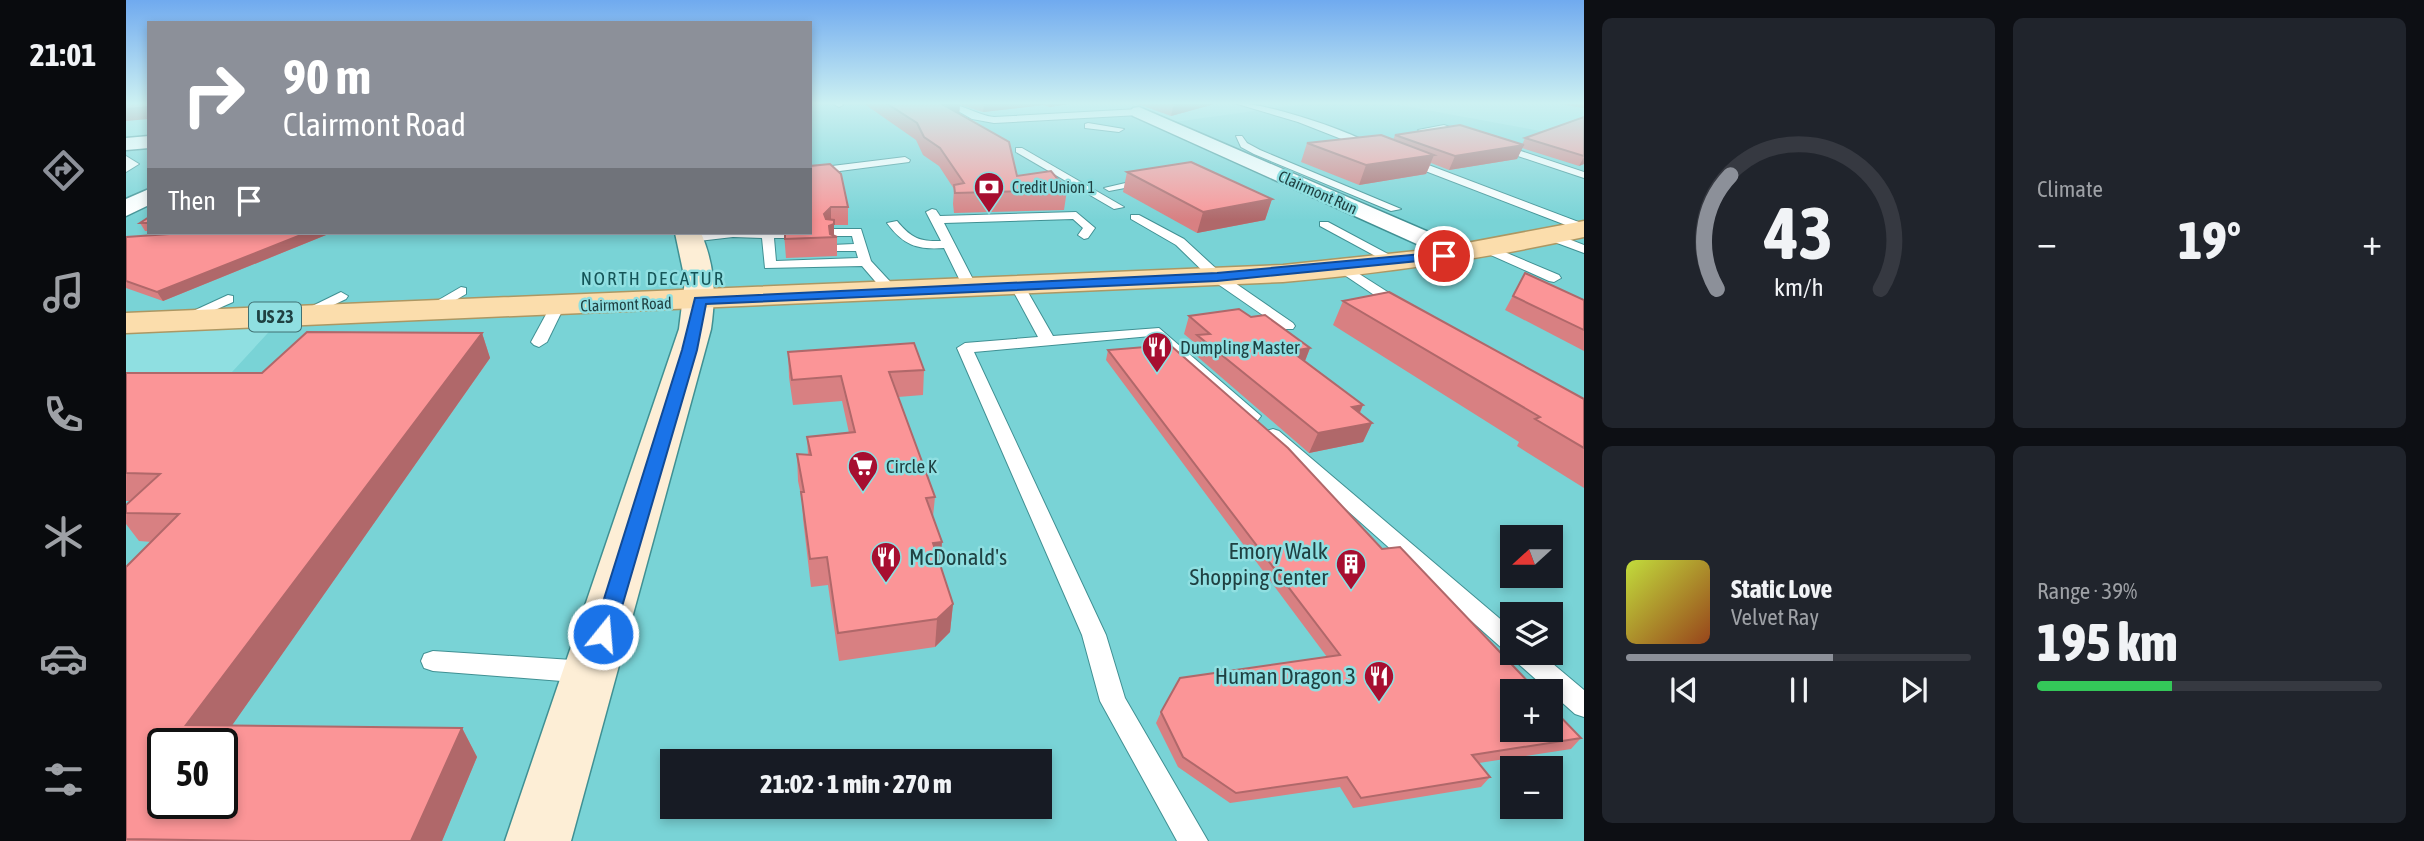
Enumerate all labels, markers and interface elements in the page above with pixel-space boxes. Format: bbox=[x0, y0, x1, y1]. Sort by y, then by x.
text: 21:01 bbox=[30, 36, 96, 73]
text: 90 m bbox=[283, 48, 371, 104]
icon: right bbox=[168, 49, 259, 140]
text: Clairmont Road bbox=[283, 106, 466, 143]
icon: directions bbox=[39, 146, 88, 195]
street label: Clairmont Run bbox=[1276, 167, 1360, 217]
bank icon: Credit Union 1 bbox=[972, 170, 1006, 214]
text: Climate bbox=[2037, 176, 2103, 202]
place label: Credit Union 1 bbox=[1012, 178, 1095, 196]
icon: arrive bbox=[230, 182, 268, 220]
text: Then bbox=[168, 186, 216, 216]
text: 43 bbox=[1763, 191, 1833, 274]
text: 19° bbox=[2178, 210, 2241, 270]
text: − bbox=[2037, 220, 2057, 263]
text: + bbox=[2362, 220, 2382, 263]
pin bbox=[1414, 226, 1474, 286]
icon: arrive bbox=[1425, 237, 1463, 275]
district label: NORTH DECATUR bbox=[581, 267, 725, 289]
icon: music bbox=[39, 268, 88, 317]
text: km/h bbox=[1774, 273, 1823, 301]
street label: Clairmont Road bbox=[580, 293, 672, 315]
road number: US 23 bbox=[249, 302, 301, 332]
restaurant icon: Dumpling Master bbox=[1140, 330, 1174, 374]
place label: Dumpling Master bbox=[1180, 336, 1300, 358]
icon: phone bbox=[39, 390, 88, 439]
supermarket icon: Circle K bbox=[846, 449, 880, 493]
place label: Circle K bbox=[886, 455, 938, 477]
icon: climate bbox=[39, 512, 88, 561]
north arrow bbox=[1500, 525, 1563, 588]
map controls bbox=[1500, 525, 1563, 819]
place label: Emory Walk Shopping Center bbox=[1190, 538, 1329, 590]
restaurant icon: McDonald's bbox=[869, 540, 903, 584]
place label: McDonald's bbox=[909, 544, 1007, 570]
building icon: Emory Walk Shopping Center bbox=[1334, 547, 1368, 591]
text: Static Love bbox=[1731, 574, 1832, 604]
text: Range · 39% bbox=[2037, 578, 2137, 604]
position arrow bbox=[566, 597, 640, 671]
button: layers bbox=[1500, 602, 1563, 665]
text: Velvet Ray bbox=[1731, 604, 1819, 630]
text: 195 km bbox=[2037, 612, 2178, 672]
icon: car bbox=[39, 634, 88, 683]
restaurant icon: Human Dragon 3 bbox=[1362, 659, 1396, 703]
place label: Human Dragon 3 bbox=[1215, 663, 1356, 689]
icon: previous bbox=[1665, 671, 1703, 709]
icon: pause bbox=[1780, 671, 1818, 709]
icon: next bbox=[1895, 671, 1933, 709]
button: + bbox=[1500, 679, 1563, 742]
speed limit sign: 50 bbox=[147, 728, 238, 819]
icon: filters bbox=[39, 755, 88, 804]
button: − bbox=[1500, 756, 1563, 819]
text: 21:02 · 1 min · 270 m bbox=[760, 769, 952, 799]

